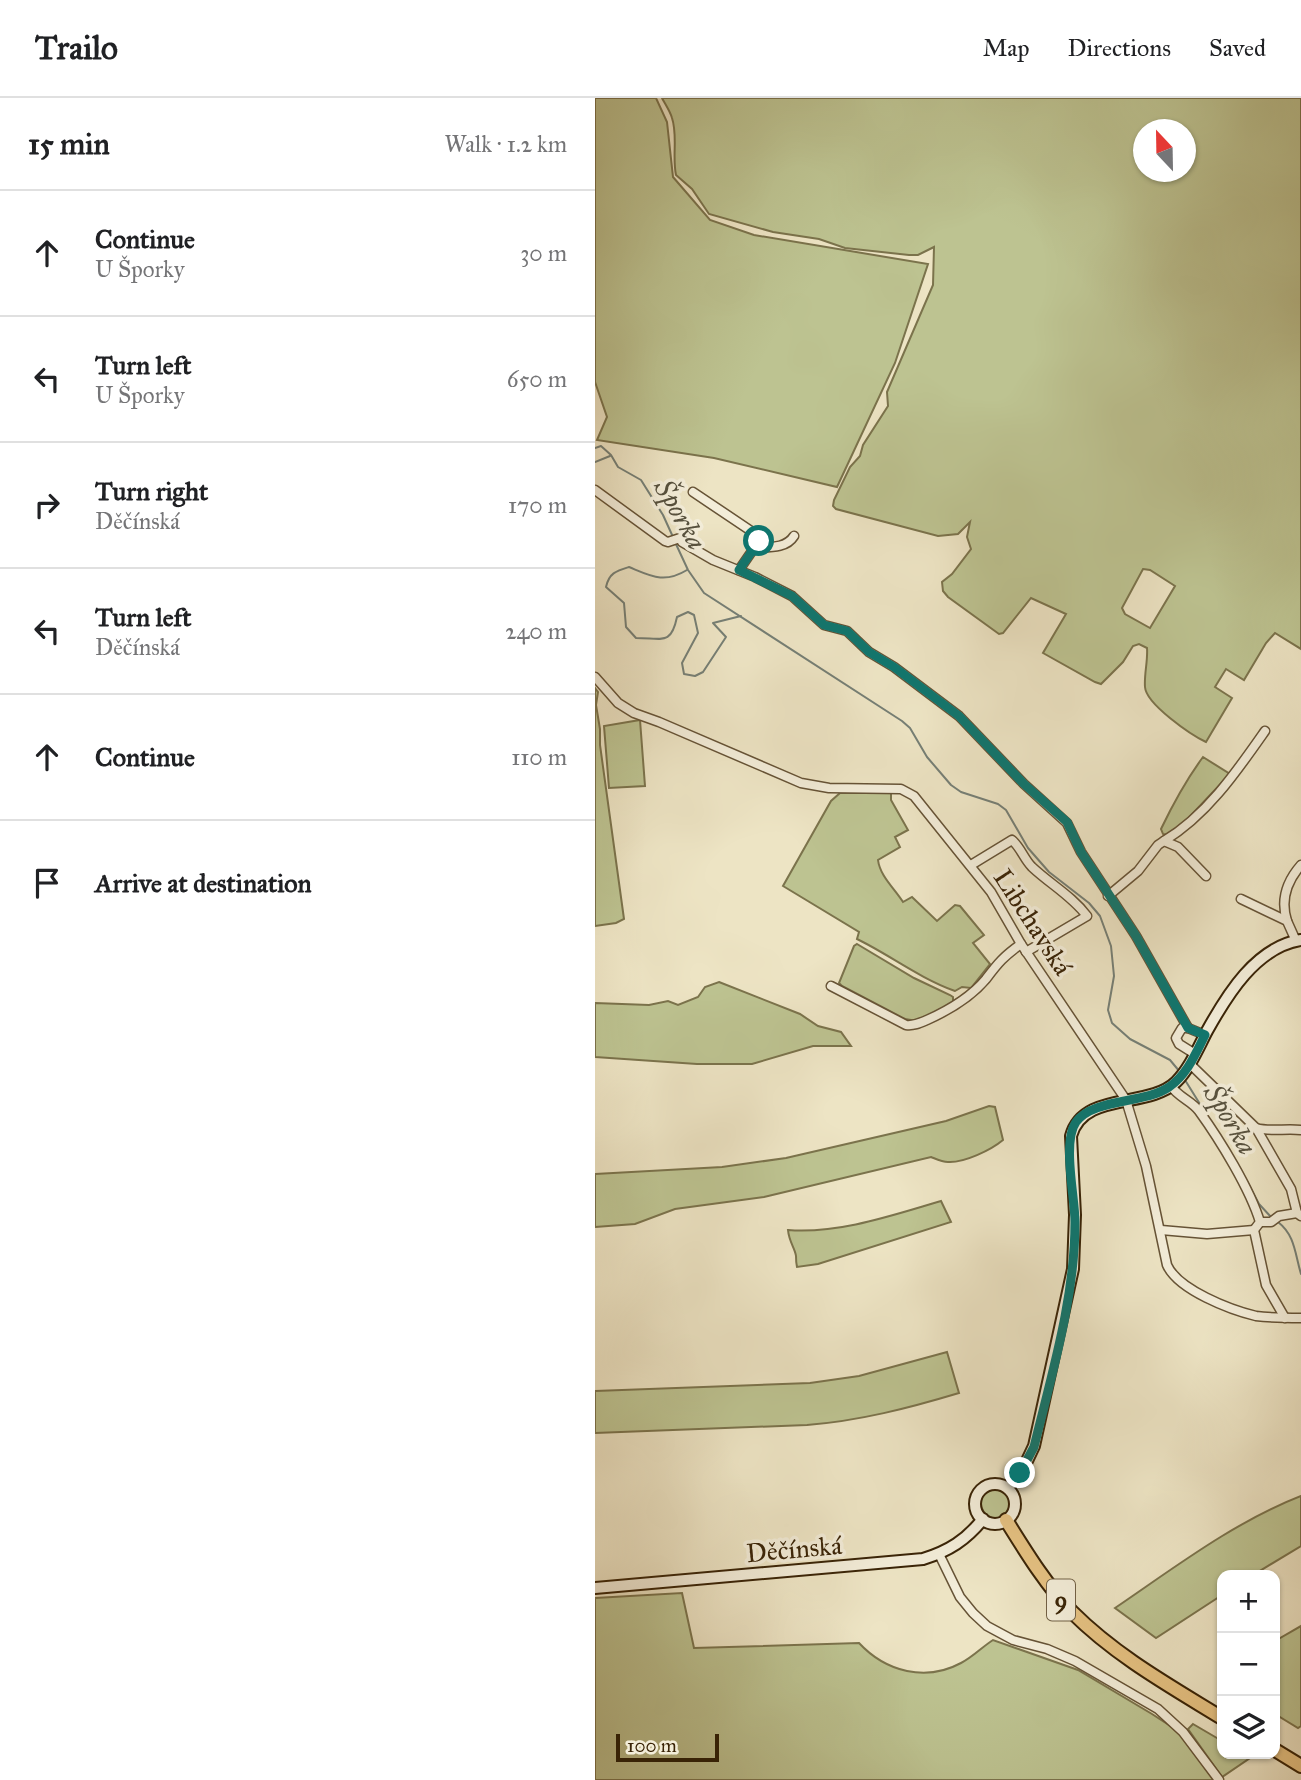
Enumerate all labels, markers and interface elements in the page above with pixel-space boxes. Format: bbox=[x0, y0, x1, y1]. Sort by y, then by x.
text: Trailo bbox=[35, 28, 118, 68]
text: Map bbox=[983, 33, 1030, 63]
text: Directions bbox=[1068, 33, 1171, 63]
text: Saved bbox=[1209, 33, 1266, 63]
north arrow bbox=[1133, 119, 1196, 182]
text: 15 min bbox=[28, 126, 110, 162]
text: Walk · 1.2 km bbox=[445, 130, 567, 158]
text: Continue bbox=[95, 223, 195, 255]
icon: ahead bbox=[28, 234, 66, 272]
text: 30 m bbox=[520, 239, 567, 267]
text: U Šporky bbox=[95, 255, 184, 283]
text: Turn left bbox=[95, 349, 191, 381]
icon: left bbox=[28, 360, 66, 398]
text: 650 m bbox=[507, 365, 567, 393]
text: U Šporky bbox=[95, 381, 184, 409]
water label: Šporka bbox=[646, 472, 715, 556]
text: Turn right bbox=[95, 475, 208, 507]
icon: right bbox=[28, 486, 66, 524]
text: 170 m bbox=[508, 491, 567, 519]
text: Děčínská bbox=[95, 507, 180, 535]
route start bbox=[743, 525, 774, 556]
text: Turn left bbox=[95, 601, 191, 633]
icon: left bbox=[28, 612, 66, 650]
text: 240 m bbox=[505, 617, 567, 645]
text: Děčínská bbox=[95, 633, 180, 661]
icon: ahead bbox=[28, 738, 66, 776]
text: Continue bbox=[95, 741, 195, 773]
text: 110 m bbox=[511, 743, 567, 771]
street label: Libchavská bbox=[987, 863, 1079, 981]
icon: arrive bbox=[28, 864, 66, 902]
text: Arrive at destination bbox=[95, 867, 312, 899]
water label: Šporka bbox=[1195, 1077, 1265, 1161]
route end bbox=[1004, 1457, 1035, 1488]
street label: Děčínská bbox=[745, 1529, 843, 1569]
map controls bbox=[1217, 1570, 1280, 1759]
button: + bbox=[1217, 1570, 1280, 1633]
road number: 9 bbox=[1047, 1580, 1075, 1620]
button: − bbox=[1217, 1633, 1280, 1696]
button: layers bbox=[1217, 1696, 1280, 1759]
scale bar bbox=[616, 1731, 719, 1763]
text: 100 m bbox=[627, 1734, 677, 1757]

